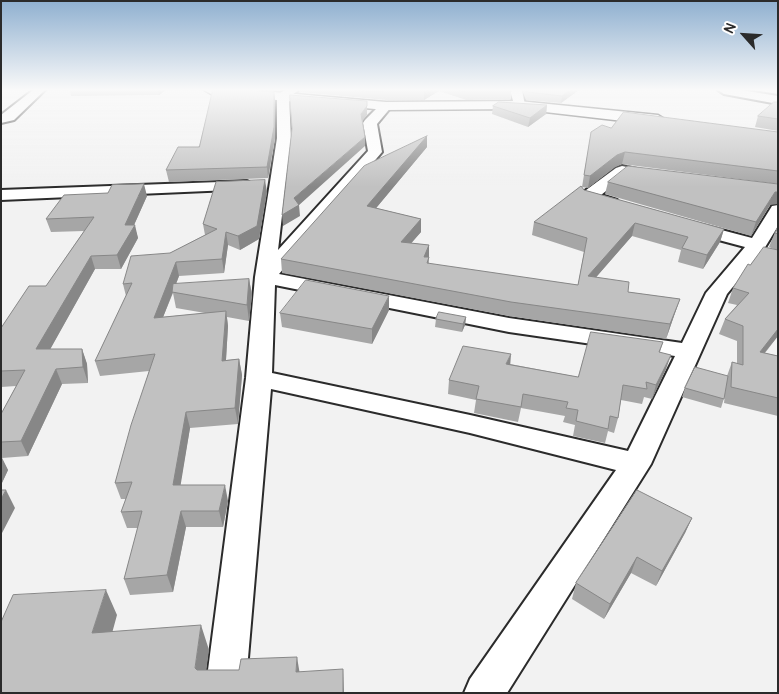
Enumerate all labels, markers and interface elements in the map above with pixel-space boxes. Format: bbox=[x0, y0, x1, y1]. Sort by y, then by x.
north arrow bbox=[719, 10, 769, 60]
text: N bbox=[720, 20, 740, 36]

